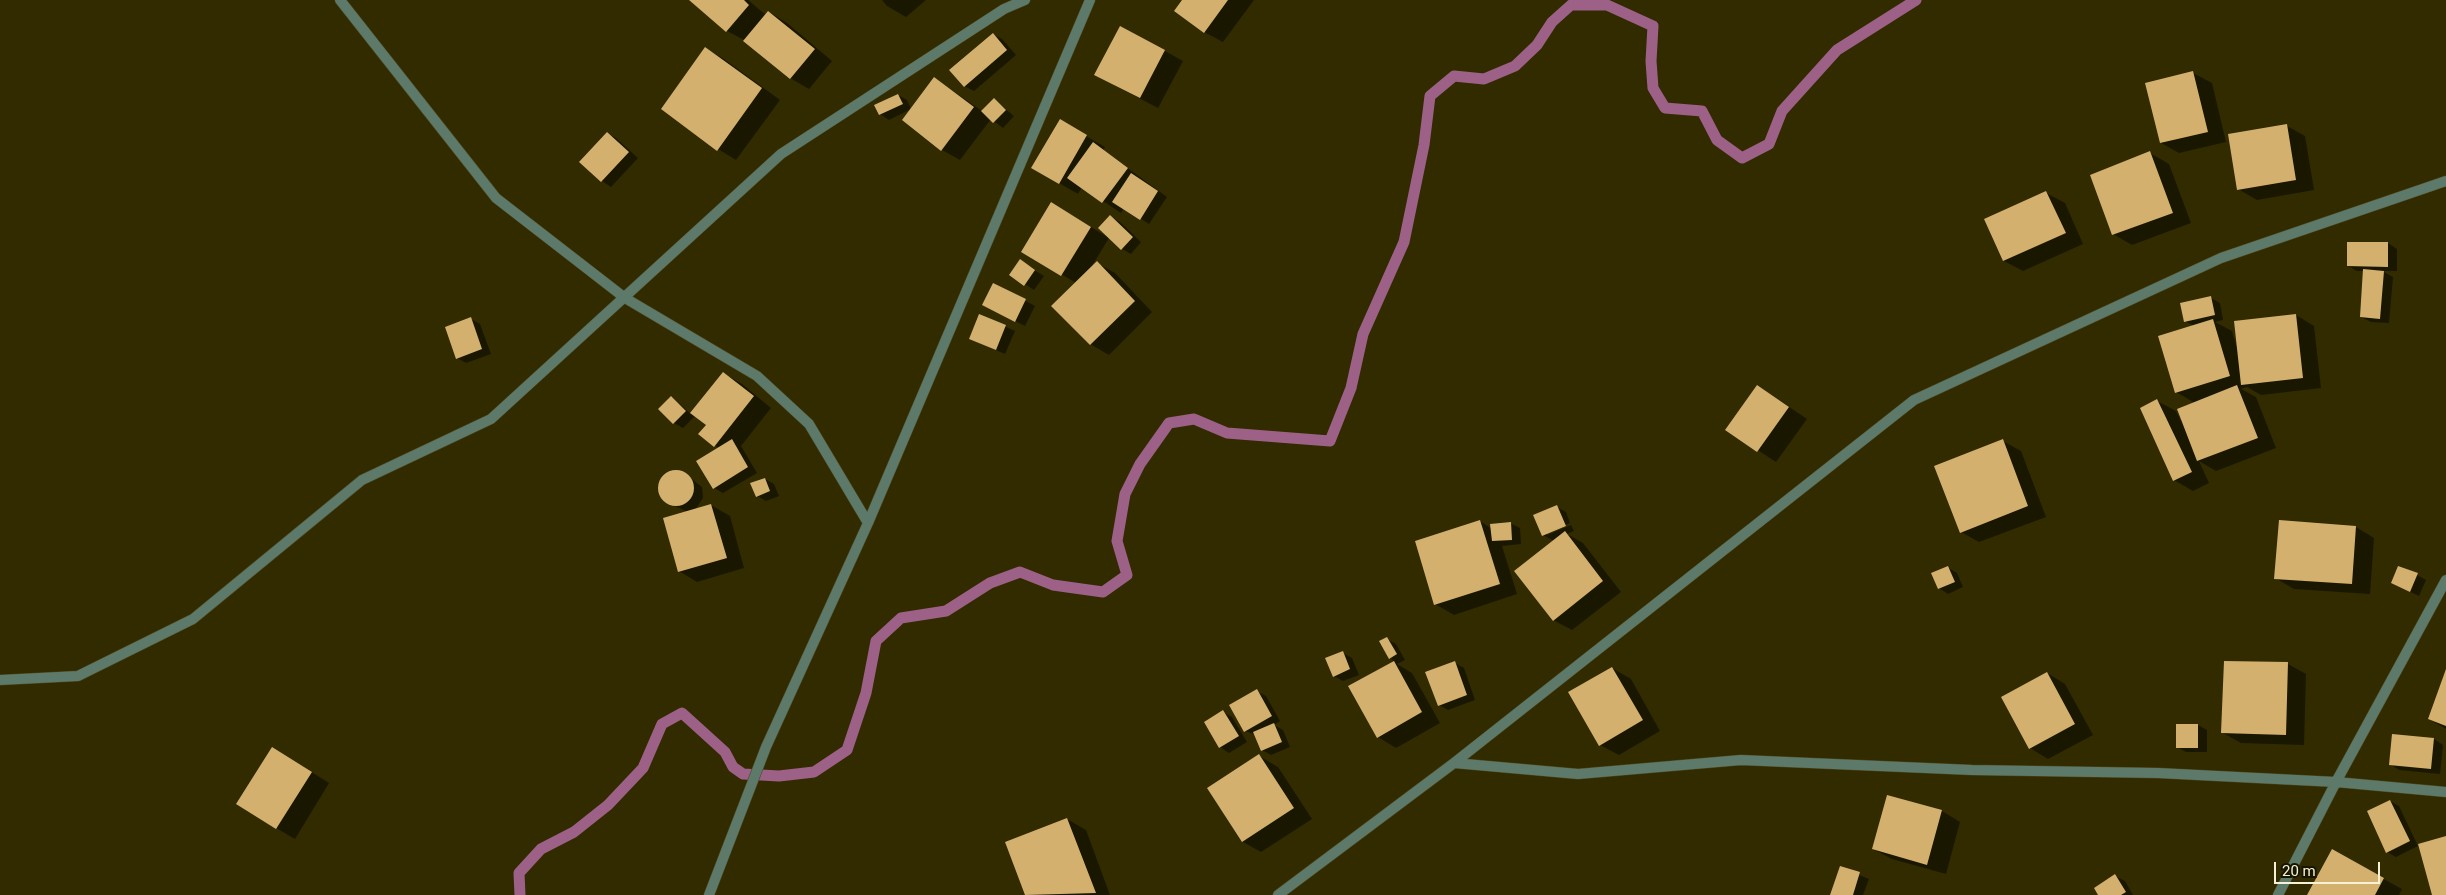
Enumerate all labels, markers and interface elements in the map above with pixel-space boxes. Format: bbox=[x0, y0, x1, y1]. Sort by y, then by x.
scale bar bbox=[2276, 852, 2382, 884]
text: 20 m bbox=[2282, 862, 2316, 880]

